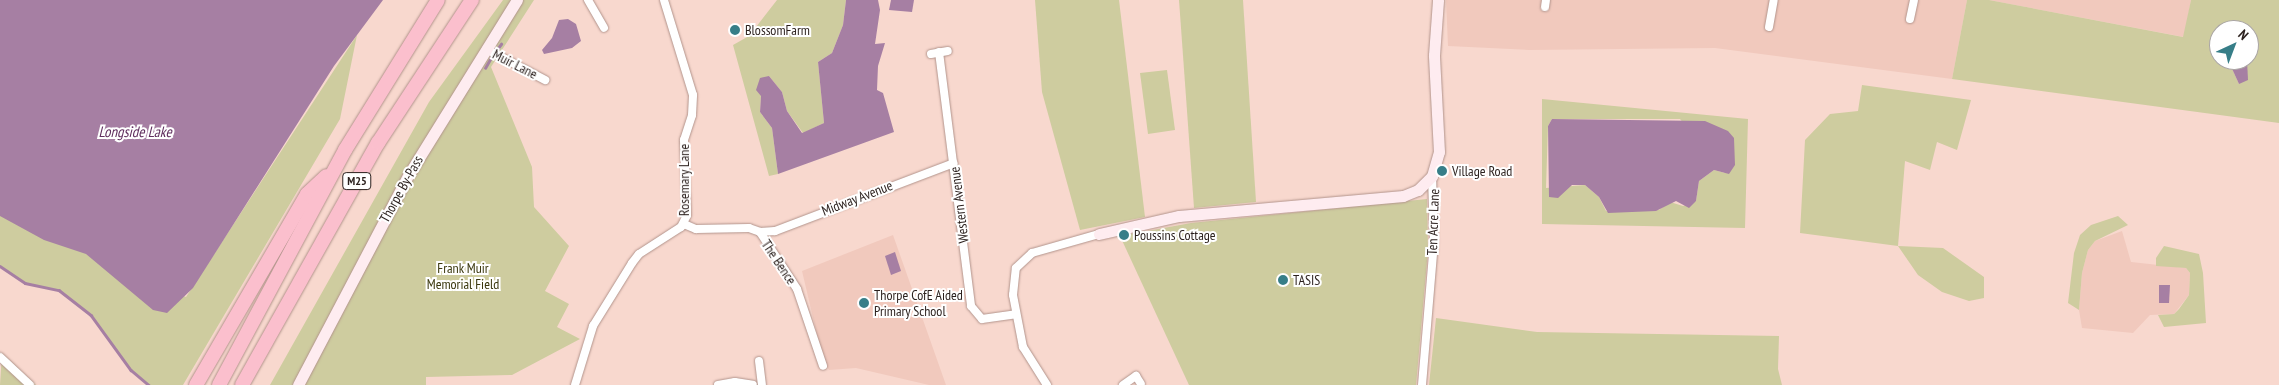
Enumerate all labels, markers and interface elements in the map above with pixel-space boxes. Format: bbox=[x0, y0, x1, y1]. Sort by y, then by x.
north arrow bbox=[2209, 20, 2259, 70]
place label: BlossomFarm bbox=[745, 22, 810, 38]
marker: BlossomFarm bbox=[729, 24, 741, 36]
text: N bbox=[2235, 26, 2252, 44]
street label: Muir Lane bbox=[490, 46, 540, 82]
water label: Longside Lake bbox=[98, 123, 172, 141]
street label: Rosemary Lane bbox=[676, 144, 692, 216]
street label: Thorpe By-Pass bbox=[376, 153, 426, 225]
place label: Village Road bbox=[1452, 163, 1512, 179]
marker: Village Road bbox=[1436, 165, 1448, 177]
street label: Western Avenue bbox=[946, 166, 972, 244]
road number: M25 bbox=[342, 172, 372, 190]
street label: Midway Avenue bbox=[819, 177, 895, 219]
street label: Ten Acre Lane bbox=[1423, 188, 1443, 256]
place label: Poussins Cottage bbox=[1134, 227, 1216, 243]
marker: Poussins Cottage bbox=[1118, 229, 1130, 241]
street label: The Bence bbox=[758, 236, 800, 288]
park label: Frank Muir Memorial Field bbox=[427, 260, 499, 292]
place label: TASIS bbox=[1293, 272, 1320, 288]
marker: TASIS bbox=[1277, 274, 1289, 286]
place label: Thorpe CofE Aided Primary School bbox=[874, 287, 963, 320]
marker: Thorpe CofE Aided Primary School bbox=[858, 297, 870, 309]

